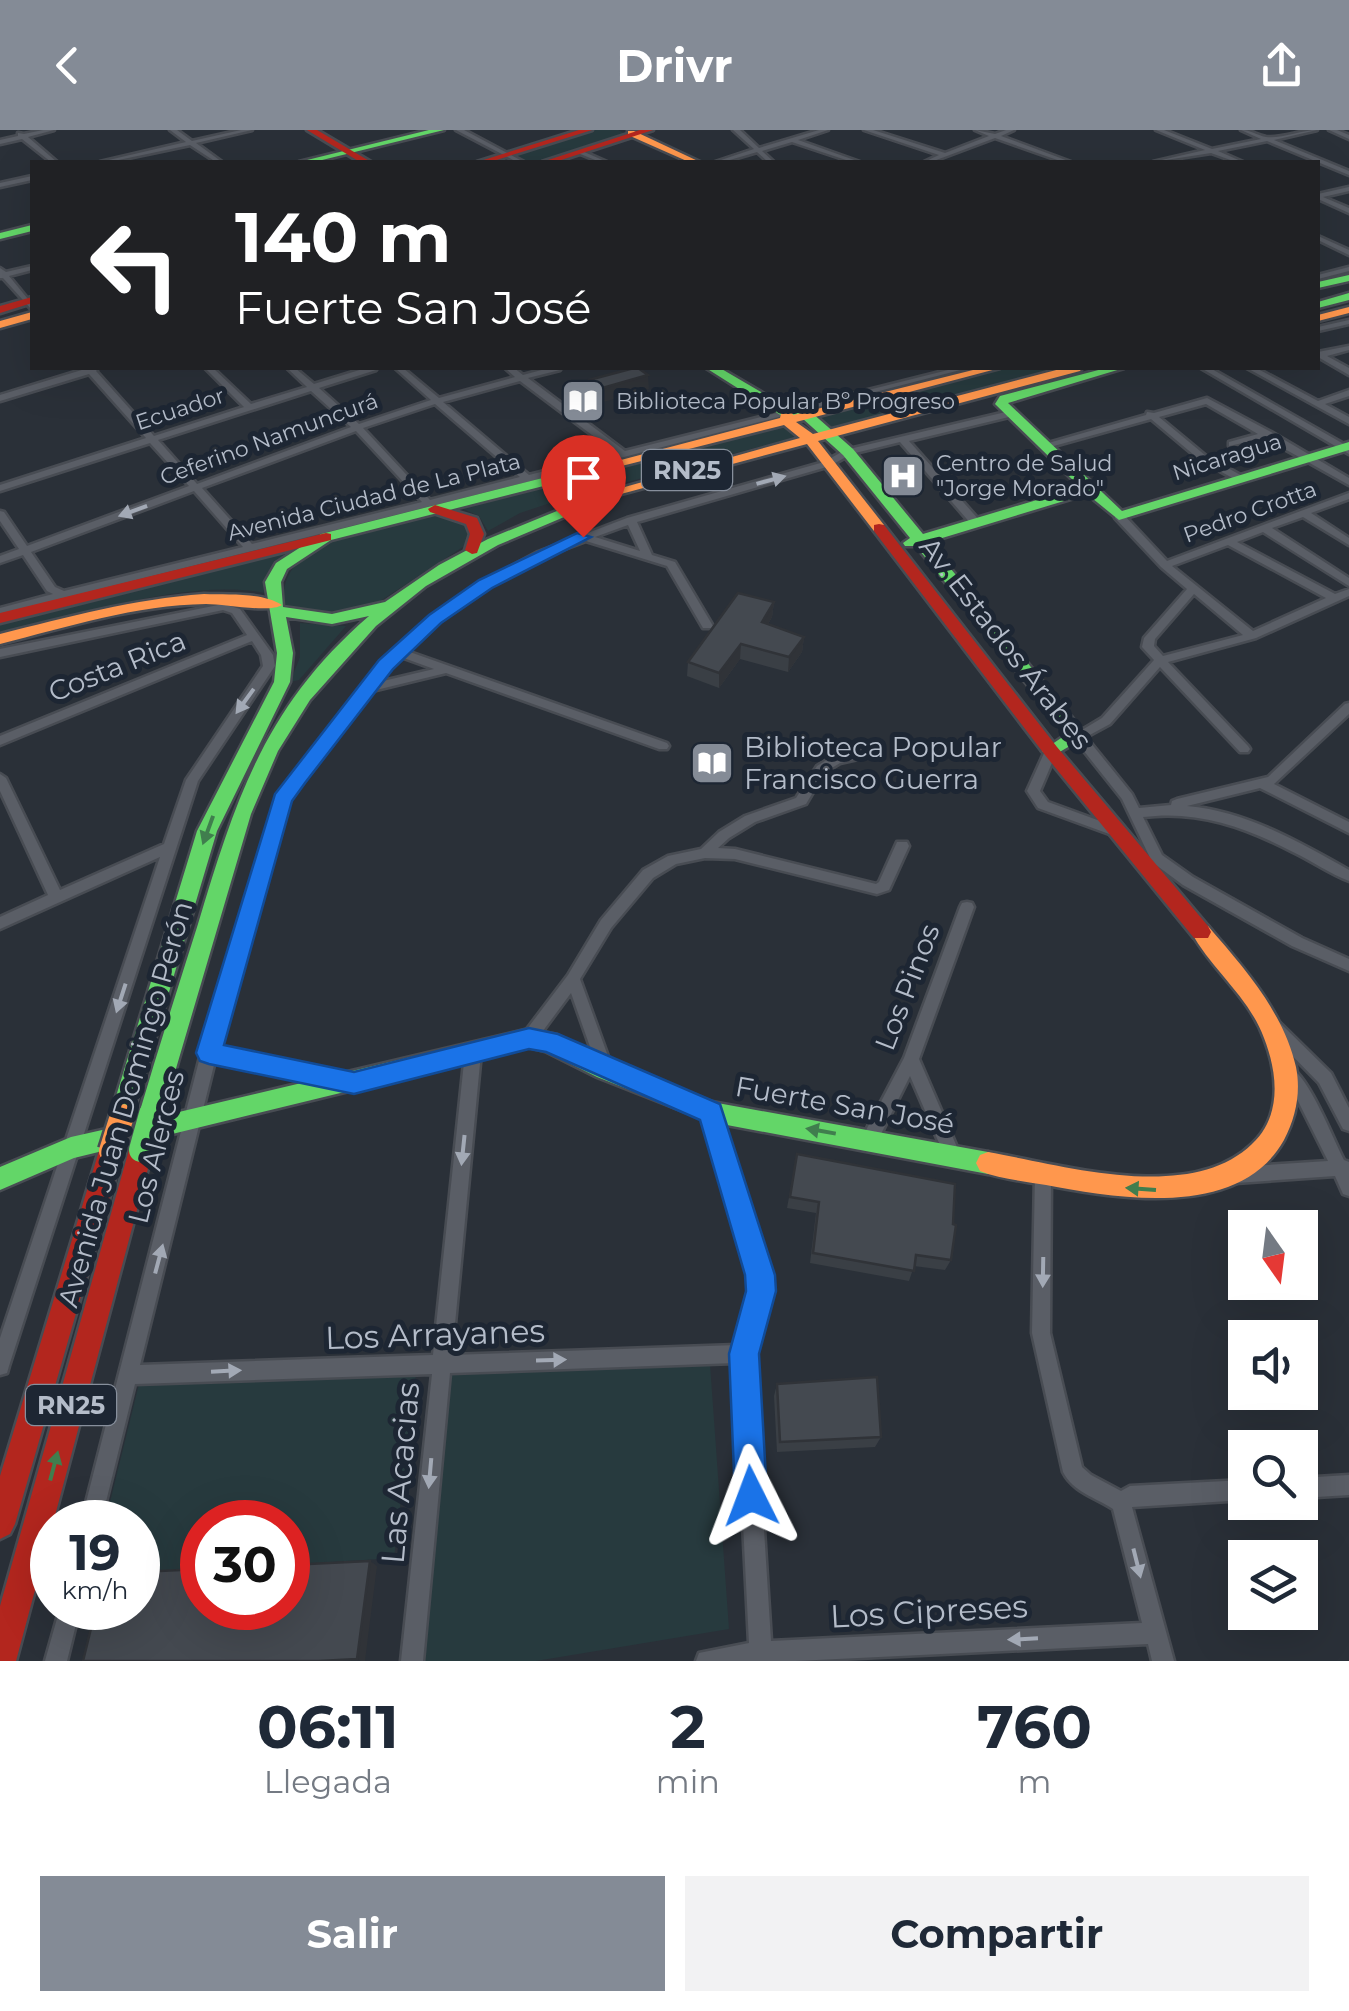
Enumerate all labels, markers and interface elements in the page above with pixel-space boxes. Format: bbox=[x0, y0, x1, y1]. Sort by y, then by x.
icon: back bbox=[40, 38, 95, 93]
text: Drivr bbox=[616, 38, 733, 93]
icon: share bbox=[1254, 38, 1309, 93]
text: 140 m bbox=[235, 194, 451, 280]
icon: left bbox=[70, 200, 200, 330]
text: Fuerte San José bbox=[235, 280, 592, 335]
library icon: Biblioteca Popular Bº Progreso bbox=[560, 378, 606, 424]
street label: Ecuador bbox=[132, 382, 228, 436]
street label: Ceferino Namuncurá bbox=[156, 387, 382, 491]
place label: Biblioteca Popular Bº Progreso bbox=[616, 388, 955, 415]
street label: Nicaragua bbox=[1169, 428, 1285, 486]
pin bbox=[541, 435, 626, 538]
street label: Avenida Ciudad de La Plata bbox=[225, 447, 523, 547]
icon: arrive bbox=[556, 450, 611, 505]
road number: RN25 bbox=[642, 450, 732, 490]
place label: Centro de Salud "Jorge Morado" bbox=[936, 450, 1112, 502]
hospital icon: Centro de Salud "Jorge Morado" bbox=[880, 453, 926, 499]
one-way arrow bbox=[756, 472, 787, 487]
street label: Pedro Crotta bbox=[1180, 475, 1320, 549]
one-way arrow bbox=[118, 504, 148, 519]
street label: Av. Estados Árabes bbox=[913, 530, 1099, 756]
street label: Costa Rica bbox=[43, 623, 191, 709]
one-way arrow bbox=[236, 687, 256, 714]
place label: Biblioteca Popular Francisco Guerra bbox=[744, 730, 1002, 796]
library icon: Biblioteca Popular Francisco Guerra bbox=[689, 740, 735, 786]
one-way arrow bbox=[200, 815, 215, 845]
street label: Avenida Juan Domingo Perón bbox=[51, 897, 199, 1311]
street label: Los Pinos bbox=[867, 919, 947, 1055]
one-way arrow bbox=[112, 983, 127, 1013]
street label: Los Alerces bbox=[121, 1067, 191, 1227]
street label: Fuerte San José bbox=[733, 1069, 957, 1141]
one-way arrow bbox=[805, 1123, 837, 1138]
one-way arrow bbox=[455, 1134, 471, 1166]
one-way arrow bbox=[1124, 1180, 1156, 1196]
north arrow bbox=[1228, 1210, 1318, 1300]
map controls bbox=[1228, 1210, 1318, 1630]
one-way arrow bbox=[152, 1243, 168, 1274]
one-way arrow bbox=[1035, 1256, 1051, 1288]
street label: Los Arrayanes bbox=[324, 1311, 546, 1357]
button: sound bbox=[1228, 1320, 1318, 1410]
one-way arrow bbox=[535, 1352, 567, 1368]
one-way arrow bbox=[210, 1363, 242, 1379]
street label: Las Acacias bbox=[373, 1381, 427, 1565]
road number: RN25 bbox=[26, 1385, 116, 1425]
button: search bbox=[1228, 1430, 1318, 1520]
position arrow bbox=[699, 1444, 803, 1548]
one-way arrow bbox=[47, 1450, 62, 1481]
one-way arrow bbox=[422, 1457, 438, 1489]
speed limit sign: 30 bbox=[180, 1500, 310, 1630]
text: 19 bbox=[69, 1522, 121, 1583]
button: layers bbox=[1228, 1540, 1318, 1630]
one-way arrow bbox=[1129, 1548, 1145, 1579]
text: km/h bbox=[62, 1575, 128, 1605]
street label: Los Cipreses bbox=[829, 1586, 1029, 1636]
one-way arrow bbox=[1006, 1631, 1038, 1647]
text: 06:11 bbox=[257, 1690, 399, 1763]
text: 2 bbox=[670, 1690, 706, 1763]
text: 760 bbox=[977, 1690, 1092, 1763]
text: Llegada bbox=[264, 1762, 392, 1801]
text: min bbox=[656, 1762, 720, 1801]
text: m bbox=[1017, 1762, 1051, 1801]
button: Salir bbox=[40, 1876, 665, 1991]
button: Compartir bbox=[685, 1876, 1309, 1991]

